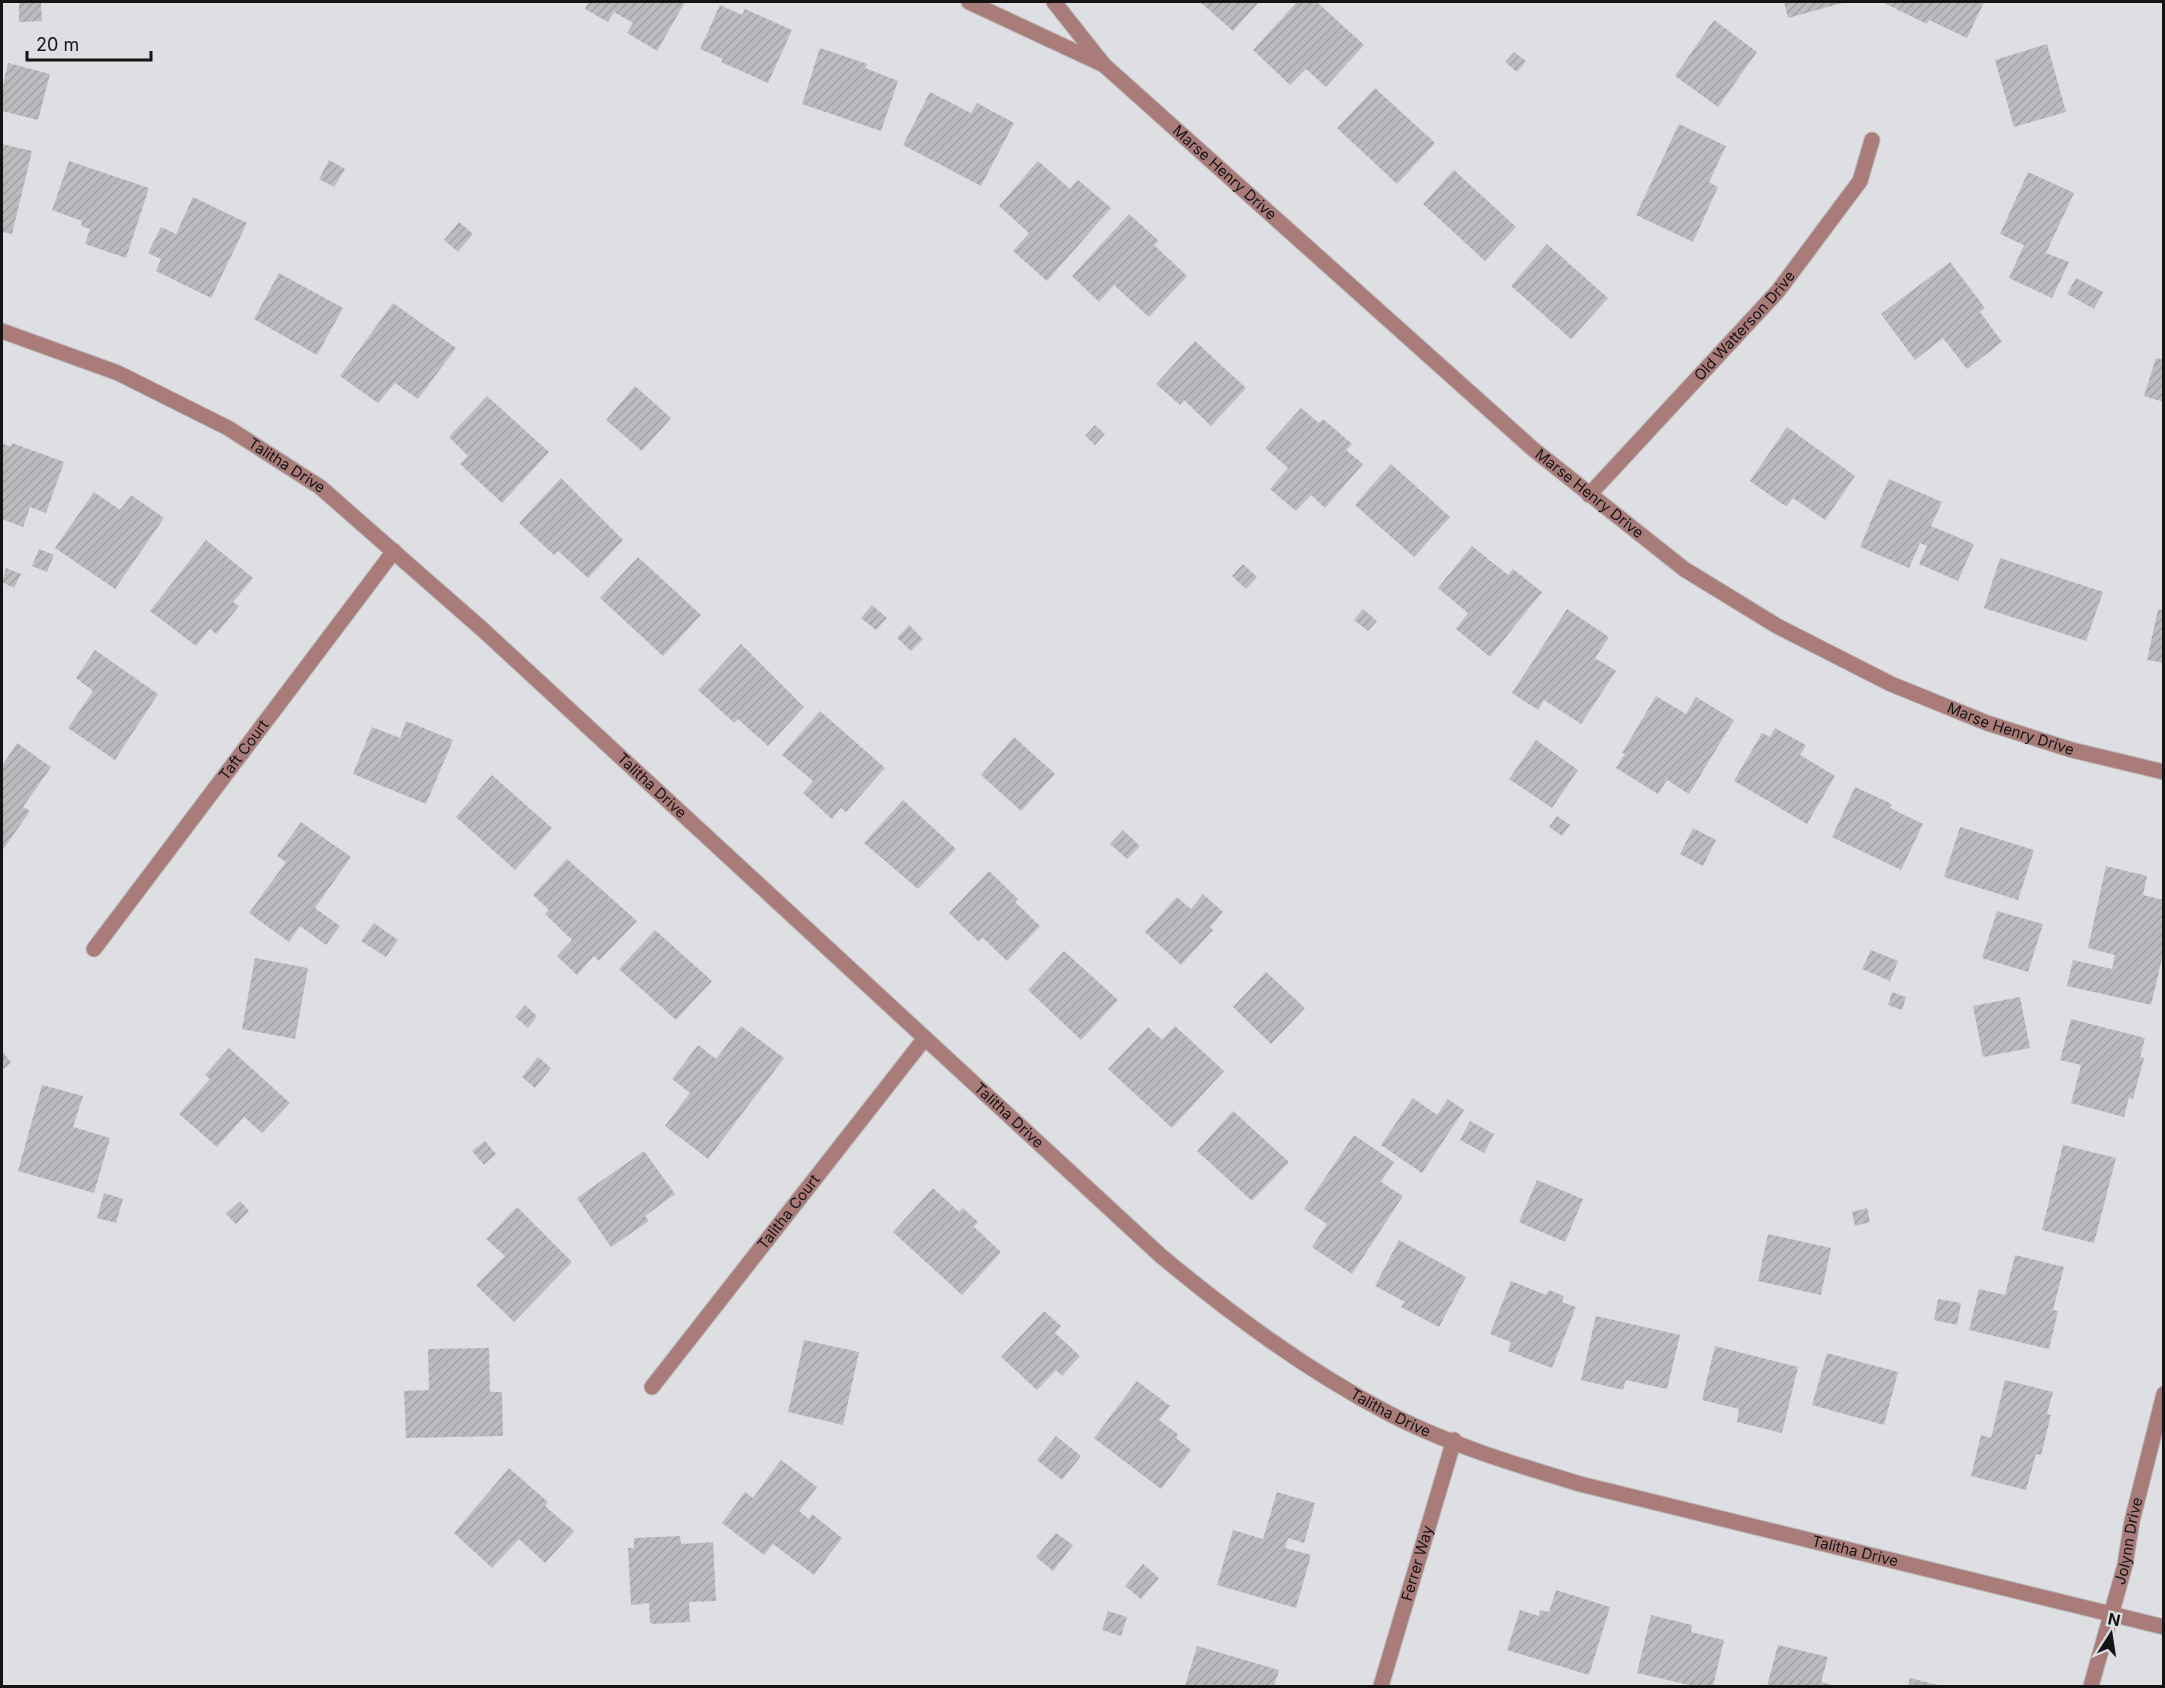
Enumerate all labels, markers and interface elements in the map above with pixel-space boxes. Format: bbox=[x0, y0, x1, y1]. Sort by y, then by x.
scale bar bbox=[27, 24, 152, 62]
text: 20 m bbox=[36, 34, 79, 55]
street label: Marse Henry Drive bbox=[1169, 121, 1281, 224]
street label: Old Watterson Drive bbox=[1690, 267, 1799, 384]
street label: Talitha Drive bbox=[245, 433, 329, 497]
street label: Marse Henry Drive bbox=[1532, 444, 1648, 542]
street label: Marse Henry Drive bbox=[1944, 698, 2077, 759]
street label: Taft Court bbox=[215, 716, 272, 784]
street label: Talitha Drive bbox=[613, 748, 691, 822]
street label: Talitha Drive bbox=[970, 1078, 1048, 1152]
street label: Talitha Court bbox=[753, 1170, 824, 1253]
street label: Talitha Drive bbox=[1347, 1384, 1434, 1441]
street label: Jolynn Drive bbox=[2110, 1495, 2147, 1587]
street label: Ferrer Way bbox=[1397, 1523, 1437, 1603]
street label: Talitha Drive bbox=[1810, 1531, 1900, 1571]
north arrow bbox=[2081, 1604, 2141, 1664]
text: N bbox=[2106, 1608, 2122, 1630]

